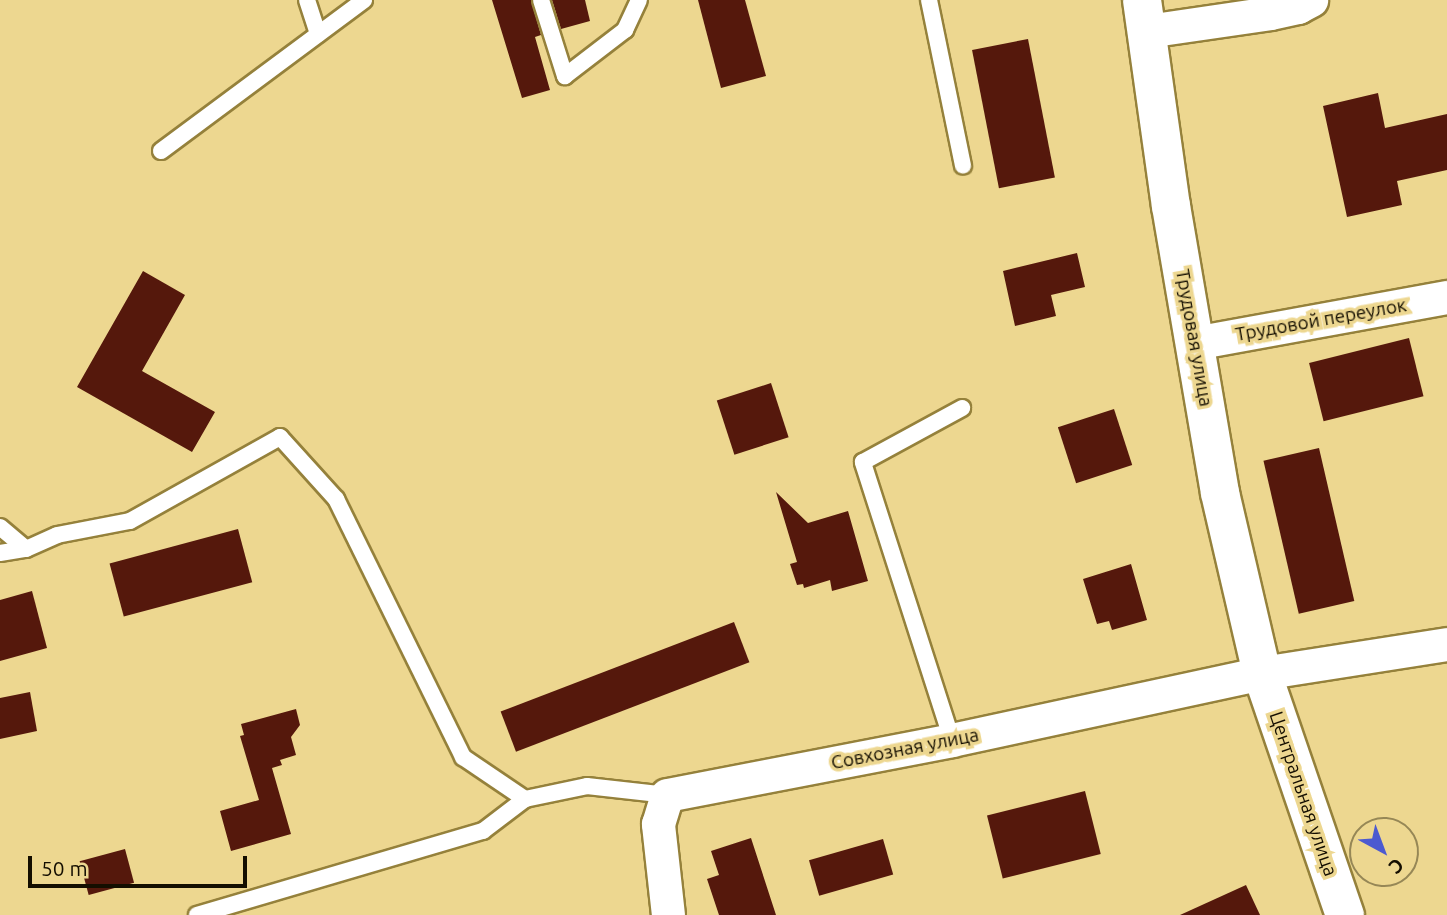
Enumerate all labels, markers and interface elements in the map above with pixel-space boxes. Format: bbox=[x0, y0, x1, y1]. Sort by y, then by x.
street label: Трудовая улица bbox=[1171, 268, 1217, 408]
street label: Трудовой переулок bbox=[1234, 294, 1408, 346]
street label: Центральная улица bbox=[1264, 709, 1342, 879]
street label: Совхозная улица bbox=[829, 723, 981, 775]
north arrow bbox=[1349, 817, 1419, 887]
scale bar bbox=[32, 842, 250, 886]
text: С bbox=[1385, 854, 1408, 879]
text: 50 m bbox=[41, 856, 88, 880]

